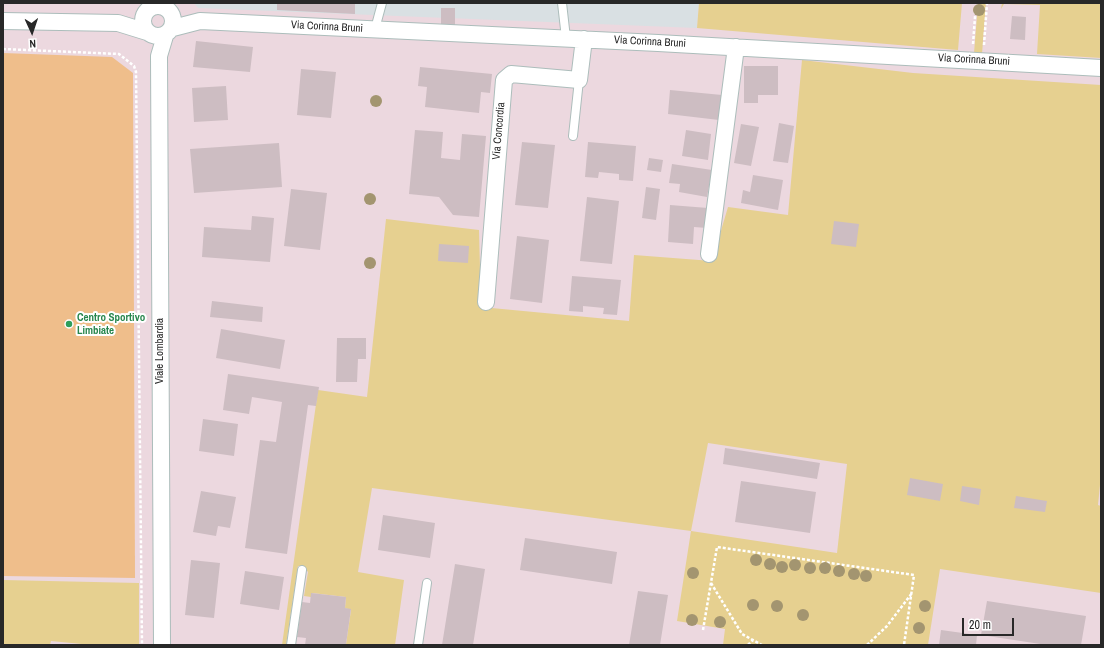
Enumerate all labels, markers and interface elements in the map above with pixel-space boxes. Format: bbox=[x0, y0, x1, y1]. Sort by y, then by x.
north arrow bbox=[12, 12, 52, 52]
street label: Via Corinna Bruni bbox=[291, 19, 363, 35]
street label: Via Corinna Bruni bbox=[614, 34, 686, 50]
text: N bbox=[29, 37, 36, 51]
street label: Via Corinna Bruni bbox=[938, 52, 1010, 68]
street label: Via Concordia bbox=[490, 102, 508, 160]
place label: Centro Sportivo Limbiate bbox=[77, 311, 145, 337]
street label: Viale Lombardia bbox=[153, 318, 167, 384]
marker: Centro Sportivo Limbiate bbox=[64, 319, 74, 329]
scale bar bbox=[964, 610, 1016, 636]
text: 20 m bbox=[969, 617, 991, 633]

